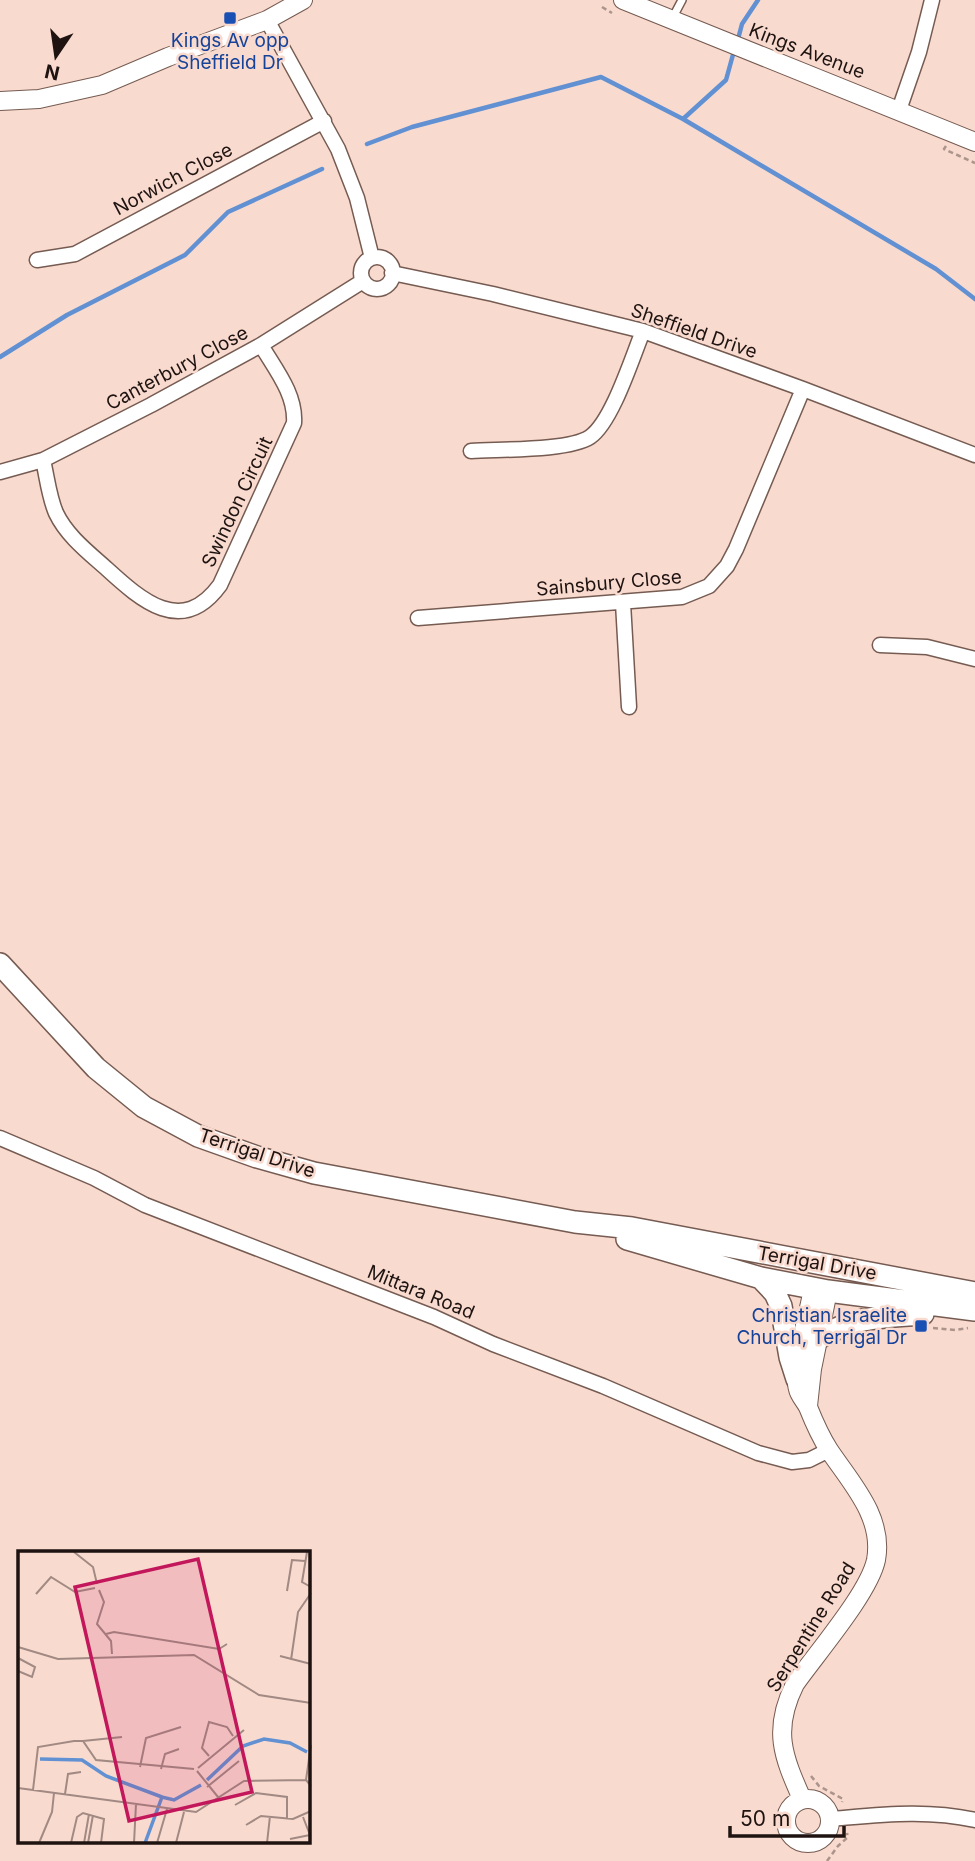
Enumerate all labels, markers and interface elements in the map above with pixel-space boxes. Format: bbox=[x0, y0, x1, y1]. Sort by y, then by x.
marker: Kings Av opp Sheffield Dr bbox=[222, 10, 238, 26]
street label: Kings Avenue bbox=[746, 18, 868, 84]
north arrow bbox=[21, 21, 91, 91]
place label: Kings Av opp Sheffield Dr bbox=[171, 29, 289, 74]
text: N bbox=[43, 59, 62, 85]
street label: Norwich Close bbox=[110, 138, 236, 220]
street label: Sheffield Drive bbox=[628, 299, 760, 363]
street label: Canterbury Close bbox=[102, 321, 252, 415]
street label: Swindon Circuit bbox=[197, 433, 277, 571]
street label: Sainsbury Close bbox=[535, 565, 683, 601]
street label: Terrigal Drive bbox=[196, 1123, 318, 1183]
street label: Terrigal Drive bbox=[756, 1241, 878, 1285]
street label: Mittara Road bbox=[364, 1260, 478, 1324]
place label: Christian Israelite Church, Terrigal Dr bbox=[736, 1304, 907, 1349]
marker: Christian Israelite Church, Terrigal Dr bbox=[913, 1318, 929, 1334]
inset map bbox=[18, 1551, 310, 1843]
street label: Serpentine Road bbox=[762, 1558, 860, 1696]
scale bar bbox=[730, 1794, 844, 1838]
text: 50 m bbox=[740, 1806, 790, 1831]

